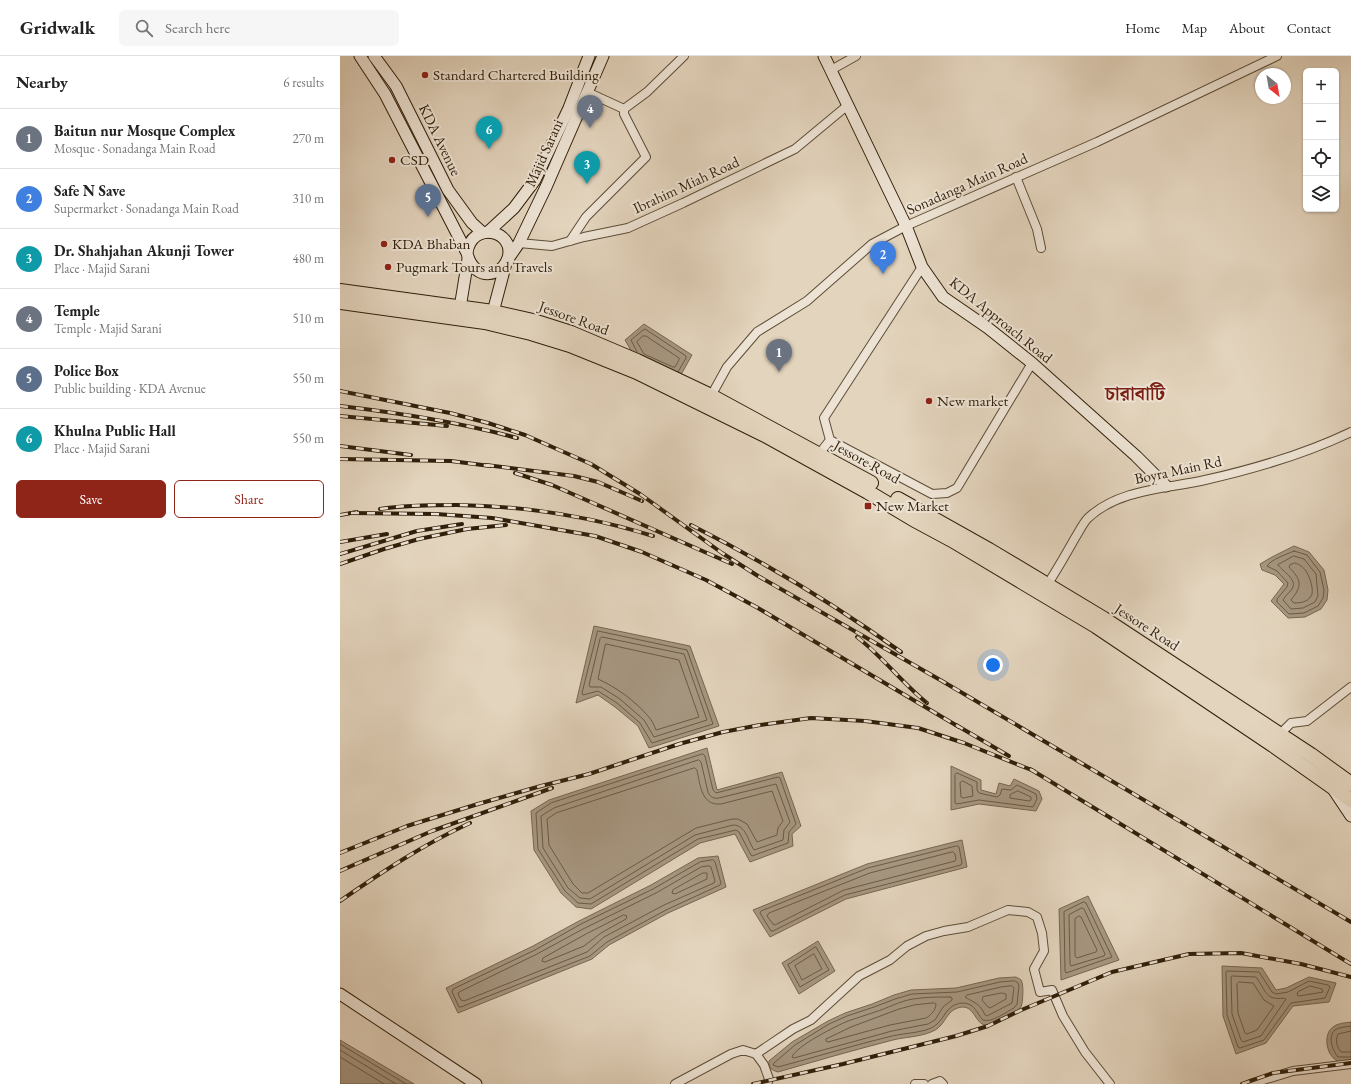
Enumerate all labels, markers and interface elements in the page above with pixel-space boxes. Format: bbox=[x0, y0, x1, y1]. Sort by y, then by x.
search box bbox=[119, 10, 399, 46]
text: Gridwalk bbox=[20, 15, 95, 40]
icon: search bbox=[133, 17, 155, 39]
text: Search here bbox=[165, 18, 230, 37]
text: Home bbox=[1125, 19, 1160, 37]
text: Map bbox=[1182, 19, 1207, 37]
text: About bbox=[1229, 19, 1265, 37]
text: Contact bbox=[1287, 19, 1331, 37]
place label: Standard Chartered Building bbox=[433, 65, 599, 84]
north arrow bbox=[1255, 68, 1291, 104]
map controls bbox=[1303, 68, 1339, 212]
button: + bbox=[1303, 68, 1339, 104]
marker: Standard Chartered Building bbox=[420, 70, 430, 80]
text: Nearby bbox=[16, 71, 68, 93]
text: 6 results bbox=[283, 74, 324, 91]
pin: 4 bbox=[577, 95, 603, 128]
street label: KDA Avenue bbox=[415, 101, 466, 179]
button: − bbox=[1303, 104, 1339, 140]
pin: 6 bbox=[476, 116, 502, 149]
street label: Majid Sarani bbox=[520, 116, 567, 190]
text: Baitun nur Mosque Complex bbox=[54, 121, 235, 140]
text: 1 bbox=[26, 130, 32, 147]
text: 270 m bbox=[293, 130, 324, 147]
text: Mosque · Sonadanga Main Road bbox=[54, 140, 216, 157]
button: locate bbox=[1303, 140, 1339, 176]
street label: Sonadanga Main Road bbox=[903, 148, 1031, 219]
place label: CSD bbox=[400, 150, 429, 169]
pin: 3 bbox=[574, 151, 600, 184]
street label: Ibrahim Miah Road bbox=[630, 151, 742, 217]
marker: CSD bbox=[387, 155, 397, 165]
button: layers bbox=[1303, 176, 1339, 212]
text: Safe N Save bbox=[54, 181, 125, 200]
pin: 5 bbox=[415, 184, 441, 217]
text: 2 bbox=[26, 190, 32, 207]
text: 310 m bbox=[293, 190, 324, 207]
text: Supermarket · Sonadanga Main Road bbox=[54, 200, 239, 217]
place label: KDA Bhaban bbox=[392, 234, 470, 253]
marker: KDA Bhaban bbox=[379, 239, 389, 249]
text: Dr. Shahjahan Akunji Tower bbox=[54, 241, 234, 260]
pin: 2 bbox=[870, 241, 896, 274]
text: 3 bbox=[26, 250, 32, 267]
text: 480 m bbox=[293, 250, 324, 267]
place label: Pugmark Tours and Travels bbox=[396, 257, 552, 276]
text: Place · Majid Sarani bbox=[54, 260, 150, 277]
marker: Pugmark Tours and Travels bbox=[383, 262, 393, 272]
street label: KDA Approach Road bbox=[946, 272, 1057, 367]
street label: Jessore Road bbox=[535, 295, 612, 339]
text: Temple bbox=[54, 301, 100, 320]
text: 4 bbox=[26, 310, 32, 327]
text: 510 m bbox=[293, 310, 324, 327]
text: Temple · Majid Sarani bbox=[54, 320, 162, 337]
pin: 1 bbox=[766, 339, 792, 372]
text: Police Box bbox=[54, 361, 119, 380]
text: 5 bbox=[26, 370, 32, 387]
text: 550 m bbox=[293, 370, 324, 387]
text: Public building · KDA Avenue bbox=[54, 380, 206, 397]
district label: চারাবাটি bbox=[1104, 381, 1166, 406]
place label: New market bbox=[937, 391, 1009, 410]
marker: New market bbox=[924, 396, 934, 406]
text: Khulna Public Hall bbox=[54, 421, 176, 440]
text: 6 bbox=[26, 430, 32, 447]
text: 550 m bbox=[293, 430, 324, 447]
street label: Jessore Road bbox=[829, 435, 904, 488]
text: Place · Majid Sarani bbox=[54, 440, 150, 457]
street label: Boyra Main Rd bbox=[1133, 451, 1224, 488]
button: Save bbox=[16, 480, 166, 518]
button: Share bbox=[174, 480, 324, 518]
place label: New Market bbox=[876, 496, 949, 515]
marker: New Market bbox=[863, 501, 873, 511]
street label: Jessore Road bbox=[1110, 598, 1184, 655]
your location bbox=[983, 655, 1003, 675]

